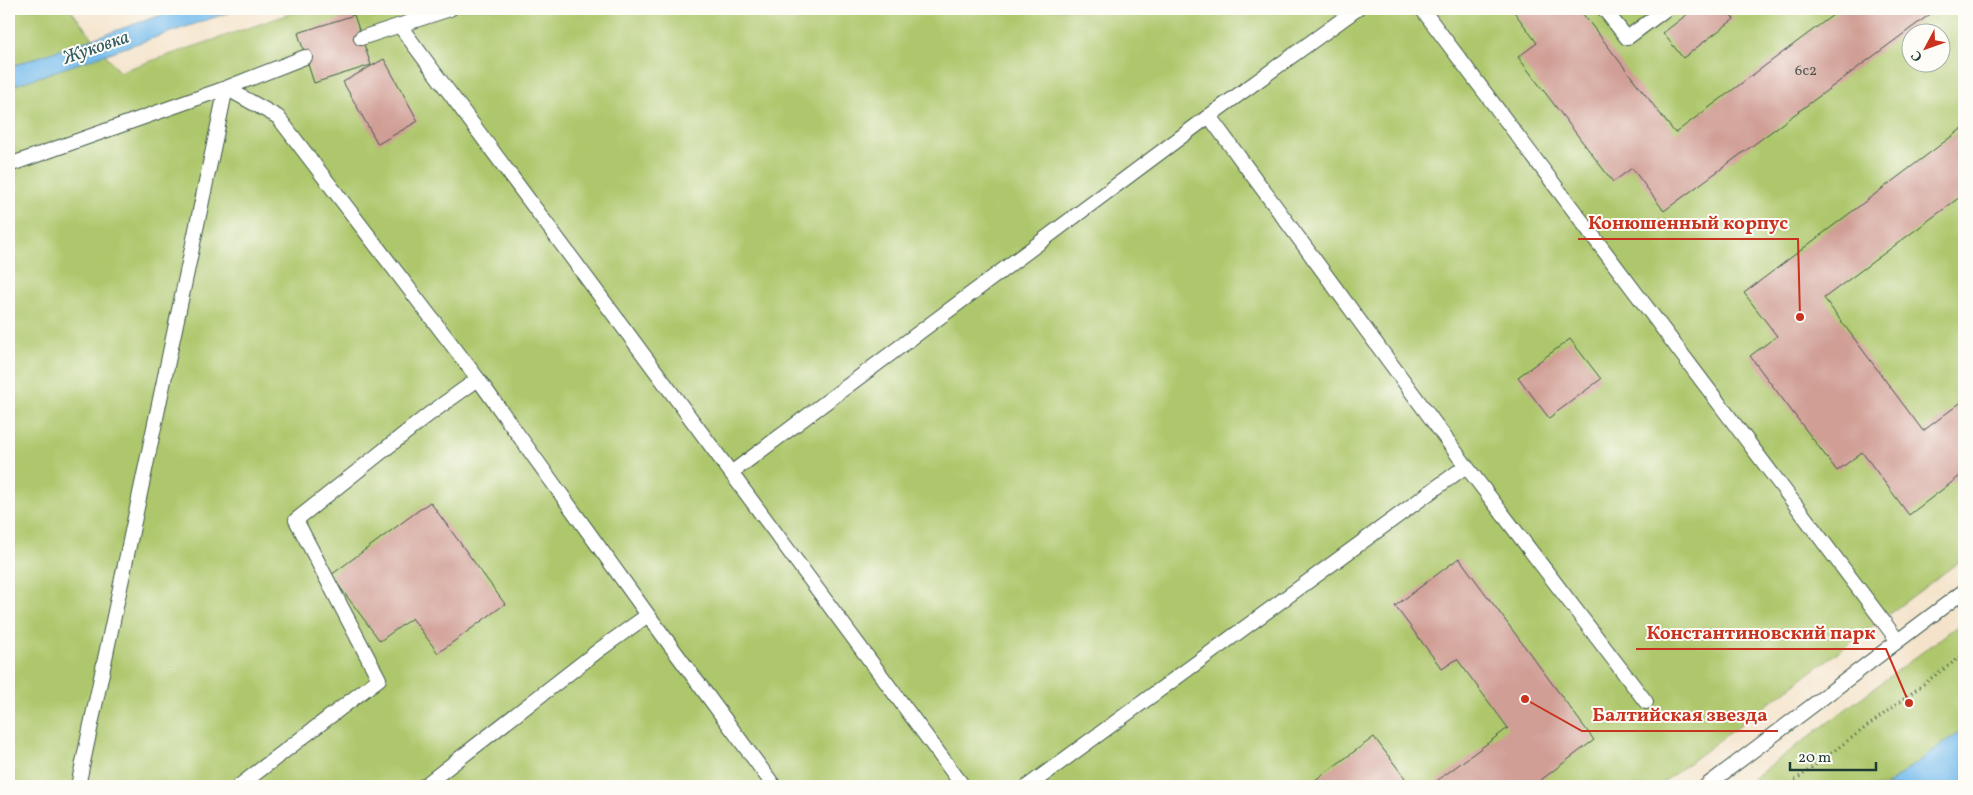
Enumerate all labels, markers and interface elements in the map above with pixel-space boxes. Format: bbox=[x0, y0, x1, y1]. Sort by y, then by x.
north arrow bbox=[1900, 22, 1950, 72]
water label: Жуковка bbox=[58, 25, 133, 72]
text: С bbox=[1907, 46, 1927, 65]
house number: 6с2 bbox=[1795, 61, 1817, 82]
callout: Конюшенный корпус bbox=[1578, 205, 1798, 239]
text: Конюшенный корпус bbox=[1588, 211, 1788, 237]
callout: Константиновский парк bbox=[1636, 615, 1886, 649]
text: Константиновский парк bbox=[1646, 621, 1876, 647]
callout: Балтийская звезда bbox=[1582, 697, 1778, 731]
text: Балтийская звезда bbox=[1592, 703, 1768, 729]
scale bar bbox=[1790, 740, 1877, 772]
text: 20 m bbox=[1798, 748, 1831, 769]

